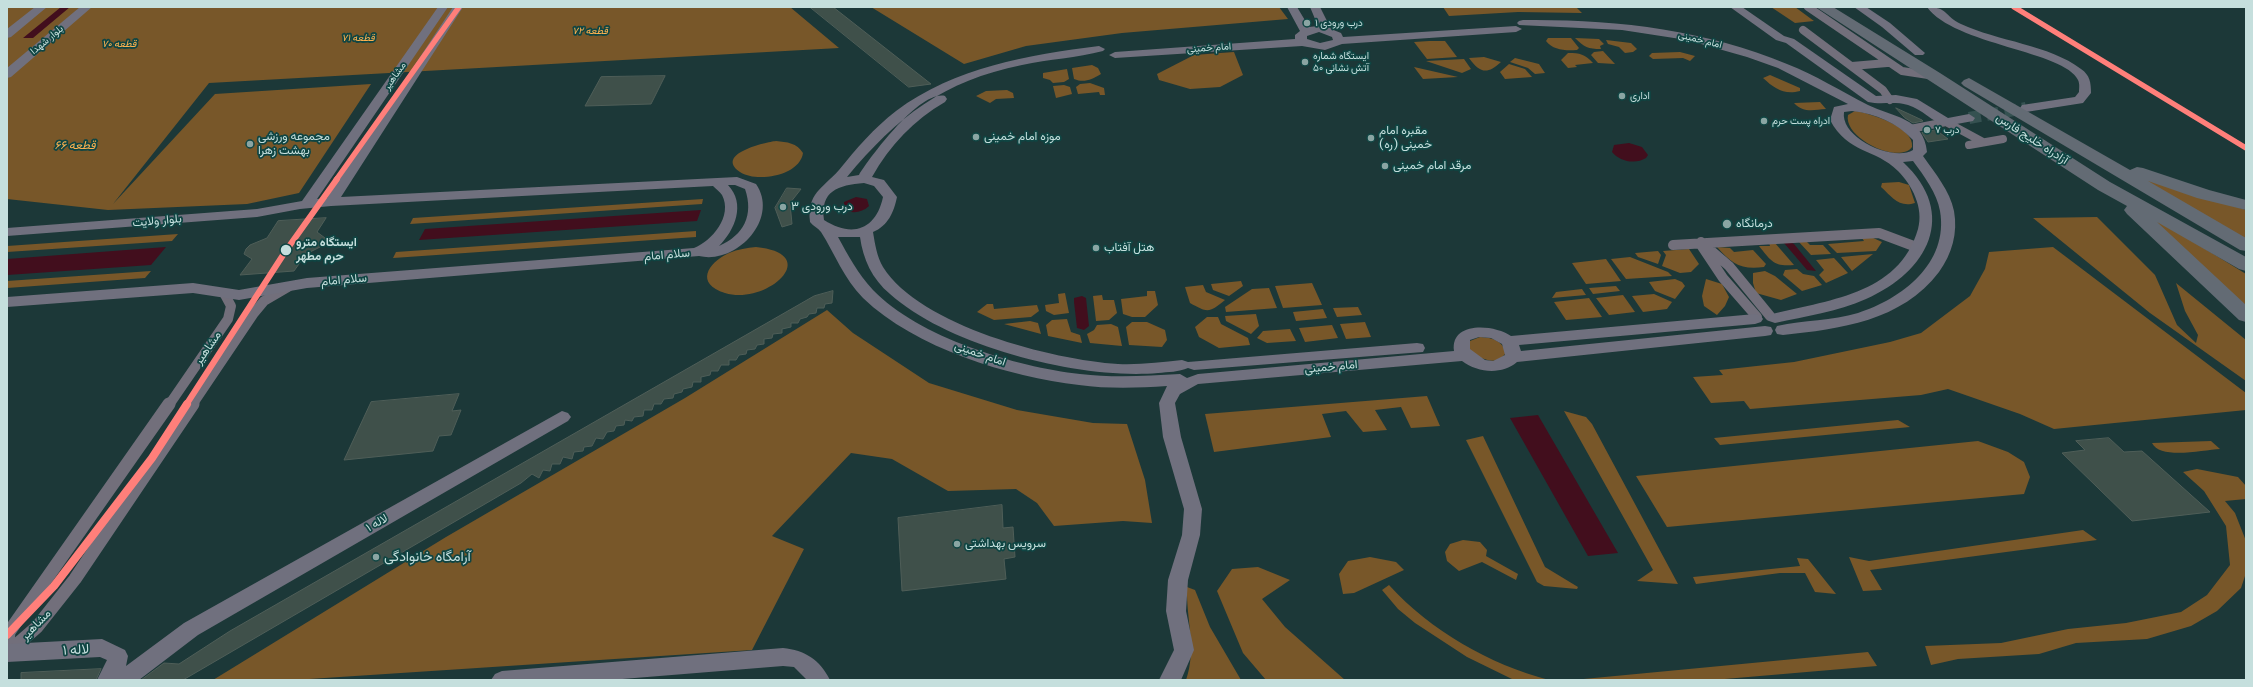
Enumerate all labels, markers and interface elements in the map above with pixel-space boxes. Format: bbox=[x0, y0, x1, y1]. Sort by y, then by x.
place label: درب ورودی ۱ bbox=[1315, 17, 1363, 29]
marker: درب ورودی ۱ bbox=[1302, 18, 1312, 28]
street label: بلوار شهدا bbox=[28, 23, 66, 57]
park label: قطعه ۷۲ bbox=[572, 25, 608, 37]
street label: امام خمینی bbox=[1677, 29, 1723, 51]
park label: قطعه ۷۱ bbox=[341, 32, 375, 44]
park label: قطعه ۷۰ bbox=[102, 38, 136, 50]
street label: امام خمینی bbox=[1186, 40, 1232, 56]
place label: ایستگاه شماره ۵۰ آتش نشانی bbox=[1313, 50, 1369, 74]
marker: ایستگاه شماره ۵۰ آتش نشانی bbox=[1300, 57, 1310, 67]
street label: مشاهیر bbox=[381, 60, 409, 92]
place label: اداری bbox=[1630, 90, 1650, 102]
marker: اداری bbox=[1617, 91, 1627, 101]
street label: آزادراه خلیج فارس bbox=[1993, 110, 2071, 168]
place label: ادراه پست حرم bbox=[1772, 115, 1830, 127]
marker: ادراه پست حرم bbox=[1759, 116, 1769, 126]
place label: مقبره امام خمینی (ره) bbox=[1379, 124, 1432, 152]
place label: درب ۷ bbox=[1935, 124, 1959, 136]
marker: درب ۷ bbox=[1922, 125, 1932, 135]
place label: مجموعه ورزشی بهشت زهرا bbox=[258, 130, 330, 158]
place label: موزه امام خمینی bbox=[984, 130, 1061, 144]
marker: موزه امام خمینی bbox=[971, 132, 981, 142]
marker: مقبره امام خمینی (ره) bbox=[1366, 133, 1376, 143]
park label: قطعه ۶۶ bbox=[55, 139, 95, 153]
marker: مجموعه ورزشی بهشت زهرا bbox=[245, 139, 255, 149]
place label: مرقد امام خمینی bbox=[1393, 159, 1471, 173]
marker: مرقد امام خمینی bbox=[1380, 161, 1390, 171]
place label: درب ورودی ۳ bbox=[791, 200, 853, 214]
marker: درب ورودی ۳ bbox=[778, 202, 788, 212]
street label: بلوار ولایت bbox=[132, 212, 182, 230]
place label: درمانگاه bbox=[1736, 217, 1773, 231]
marker: درمانگاه bbox=[1721, 218, 1733, 230]
place label: ایستگاه مترو حرم مطهر bbox=[296, 236, 357, 264]
place label: هتل آفتاب bbox=[1104, 241, 1154, 255]
marker: ایستگاه مترو حرم مطهر bbox=[279, 243, 293, 257]
marker: هتل آفتاب bbox=[1091, 243, 1101, 253]
street label: سلام امام bbox=[643, 246, 691, 264]
street label: سلام امام bbox=[320, 271, 368, 289]
street label: مشاهیر bbox=[191, 329, 225, 367]
street label: امام خمینی bbox=[952, 338, 1008, 370]
street label: امام خمینی bbox=[1304, 358, 1358, 376]
street label: لاله ۱ bbox=[364, 511, 390, 535]
place label: سرویس بهداشتی bbox=[965, 537, 1046, 551]
marker: سرویس بهداشتی bbox=[952, 539, 962, 549]
place label: آرامگاه خانوادگی bbox=[384, 549, 471, 565]
marker: آرامگاه خانوادگی bbox=[371, 552, 381, 562]
street label: مشاهیر bbox=[18, 607, 54, 643]
street label: لاله ۱ bbox=[62, 641, 90, 659]

